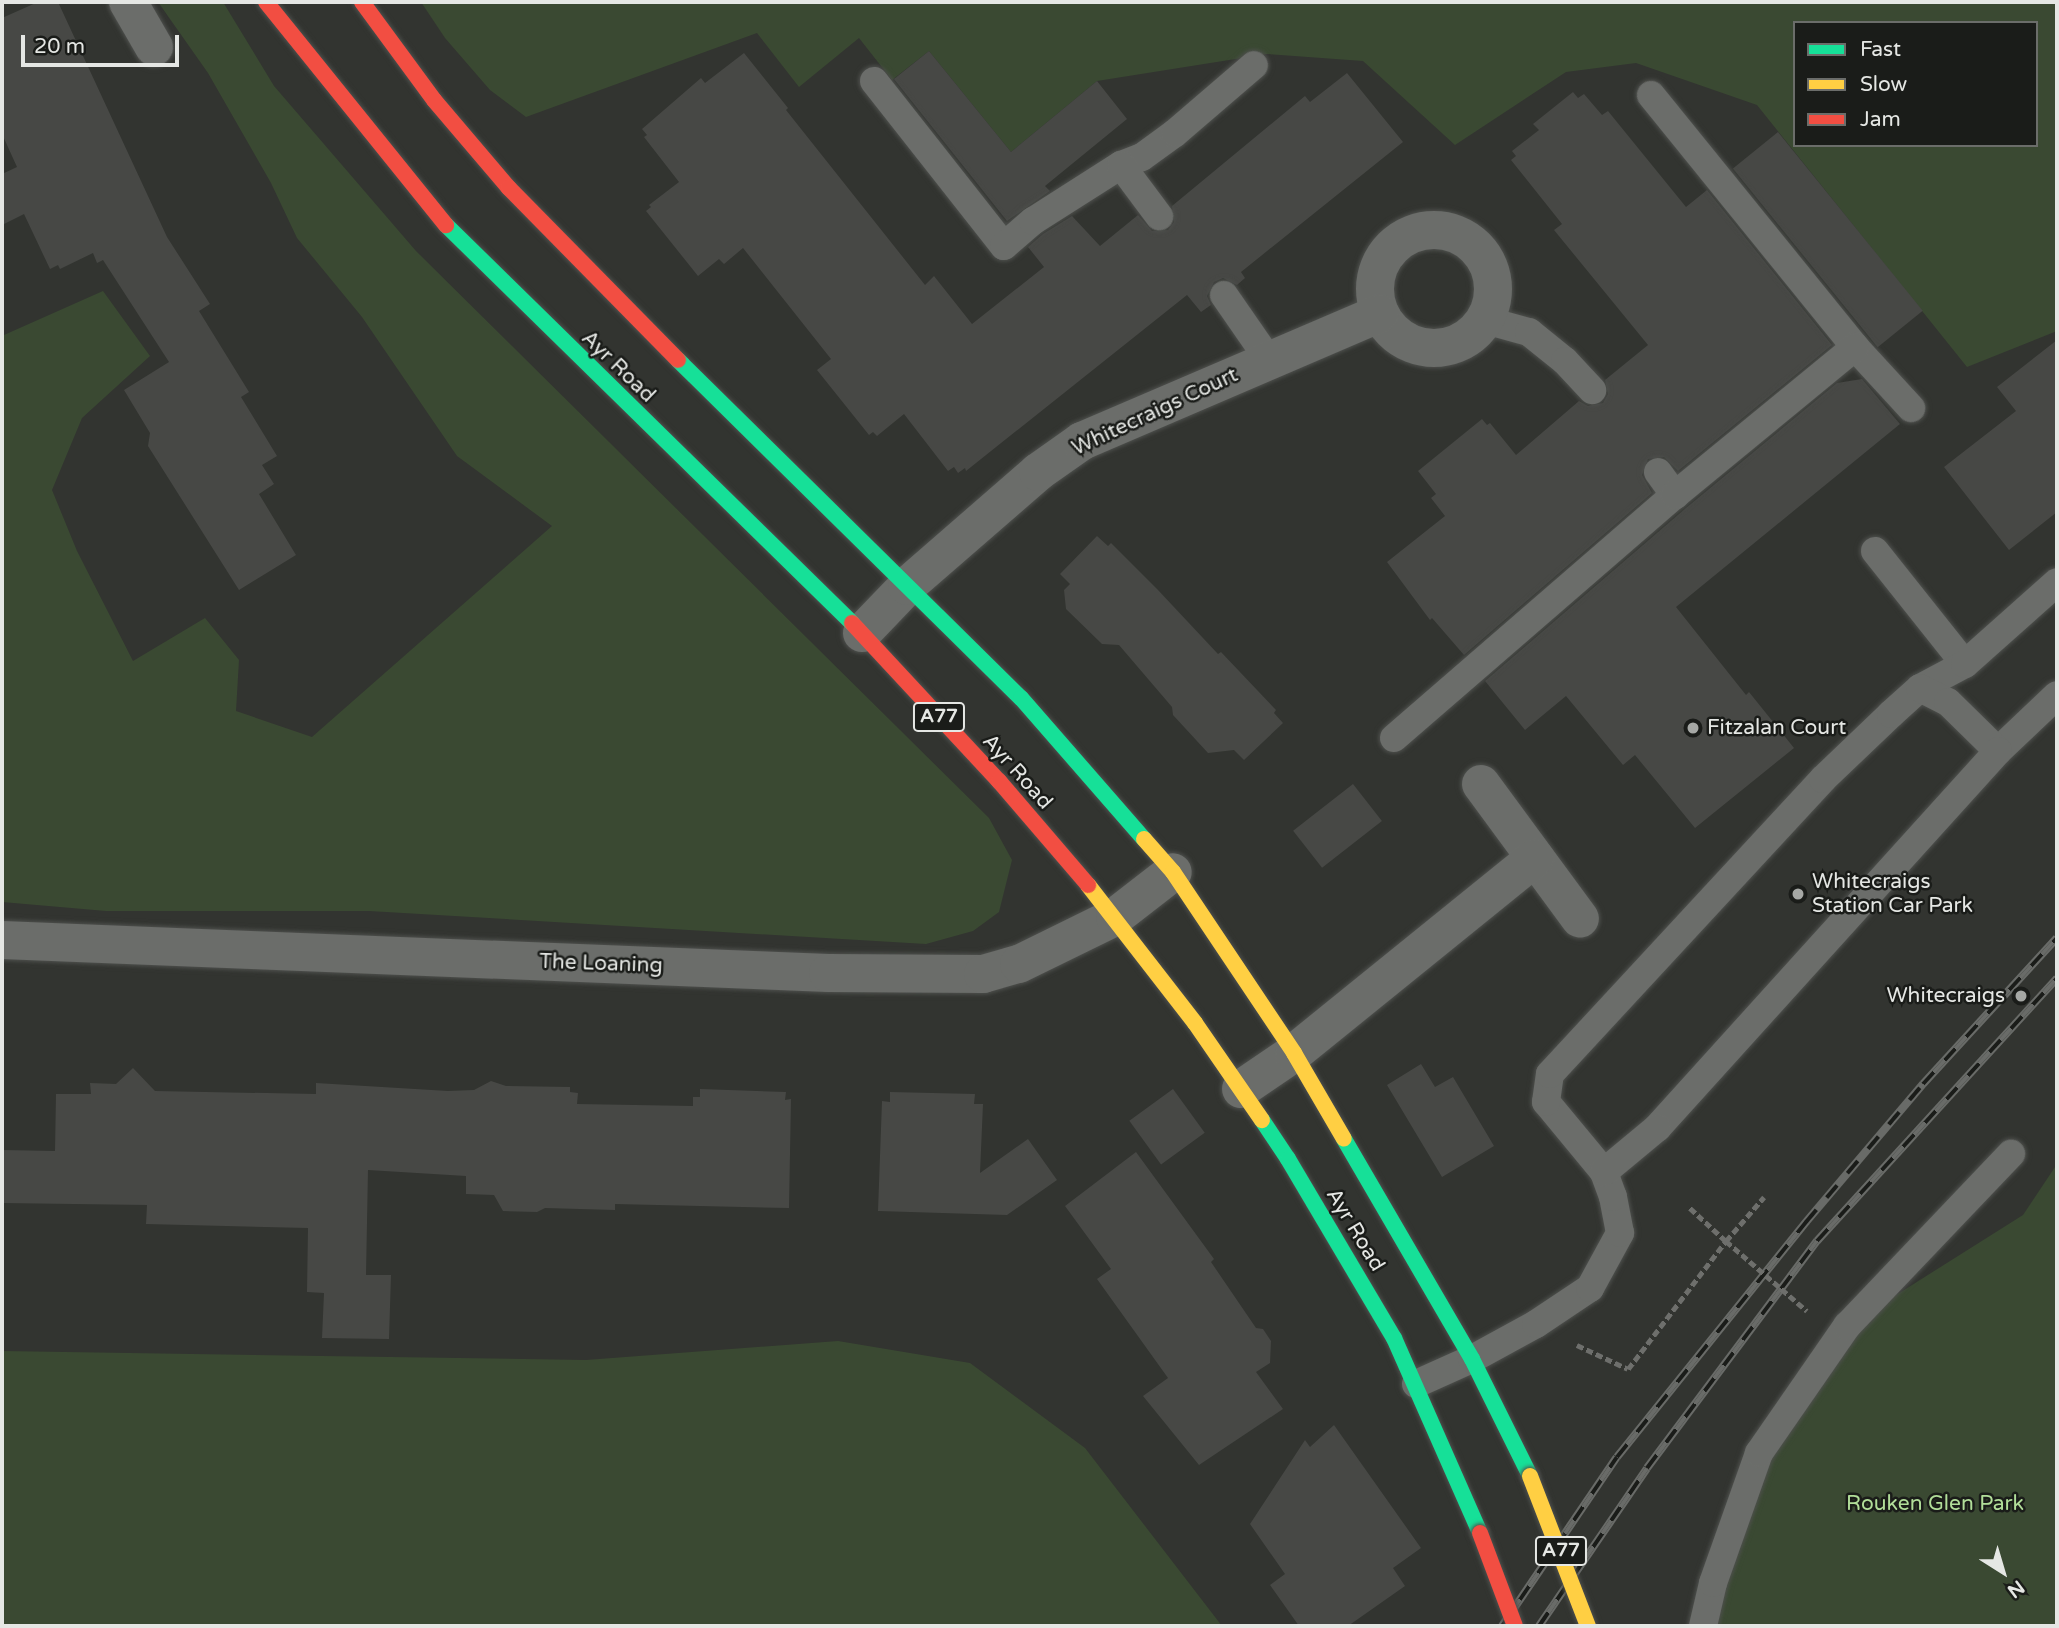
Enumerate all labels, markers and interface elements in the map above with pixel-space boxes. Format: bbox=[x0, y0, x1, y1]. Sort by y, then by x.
scale bar bbox=[24, 21, 182, 65]
legend bbox=[1793, 21, 2038, 147]
text: 20 m bbox=[34, 34, 85, 59]
text: Fast bbox=[1860, 37, 1901, 62]
text: Slow bbox=[1860, 72, 1907, 97]
text: Jam bbox=[1860, 107, 1901, 132]
street label: Ayr Road bbox=[576, 326, 660, 408]
street label: Whitecraigs Court bbox=[1068, 363, 1242, 461]
road number: A77 bbox=[913, 702, 965, 732]
place label: Fitzalan Court bbox=[1707, 715, 1846, 741]
marker: Fitzalan Court bbox=[1685, 720, 1701, 736]
street label: Ayr Road bbox=[977, 729, 1057, 815]
place label: Whitecraigs Station Car Park bbox=[1812, 869, 1973, 919]
marker: Whitecraigs Station Car Park bbox=[1790, 886, 1806, 902]
street label: The Loaning bbox=[539, 949, 663, 979]
place label: Whitecraigs bbox=[1886, 983, 2005, 1009]
marker: Whitecraigs bbox=[2011, 986, 2031, 1006]
street label: Ayr Road bbox=[1320, 1184, 1390, 1276]
park label: Rouken Glen Park bbox=[1846, 1491, 2024, 1517]
road number: A77 bbox=[1535, 1536, 1587, 1567]
north arrow bbox=[1968, 1537, 2038, 1607]
text: N bbox=[2003, 1575, 2028, 1602]

